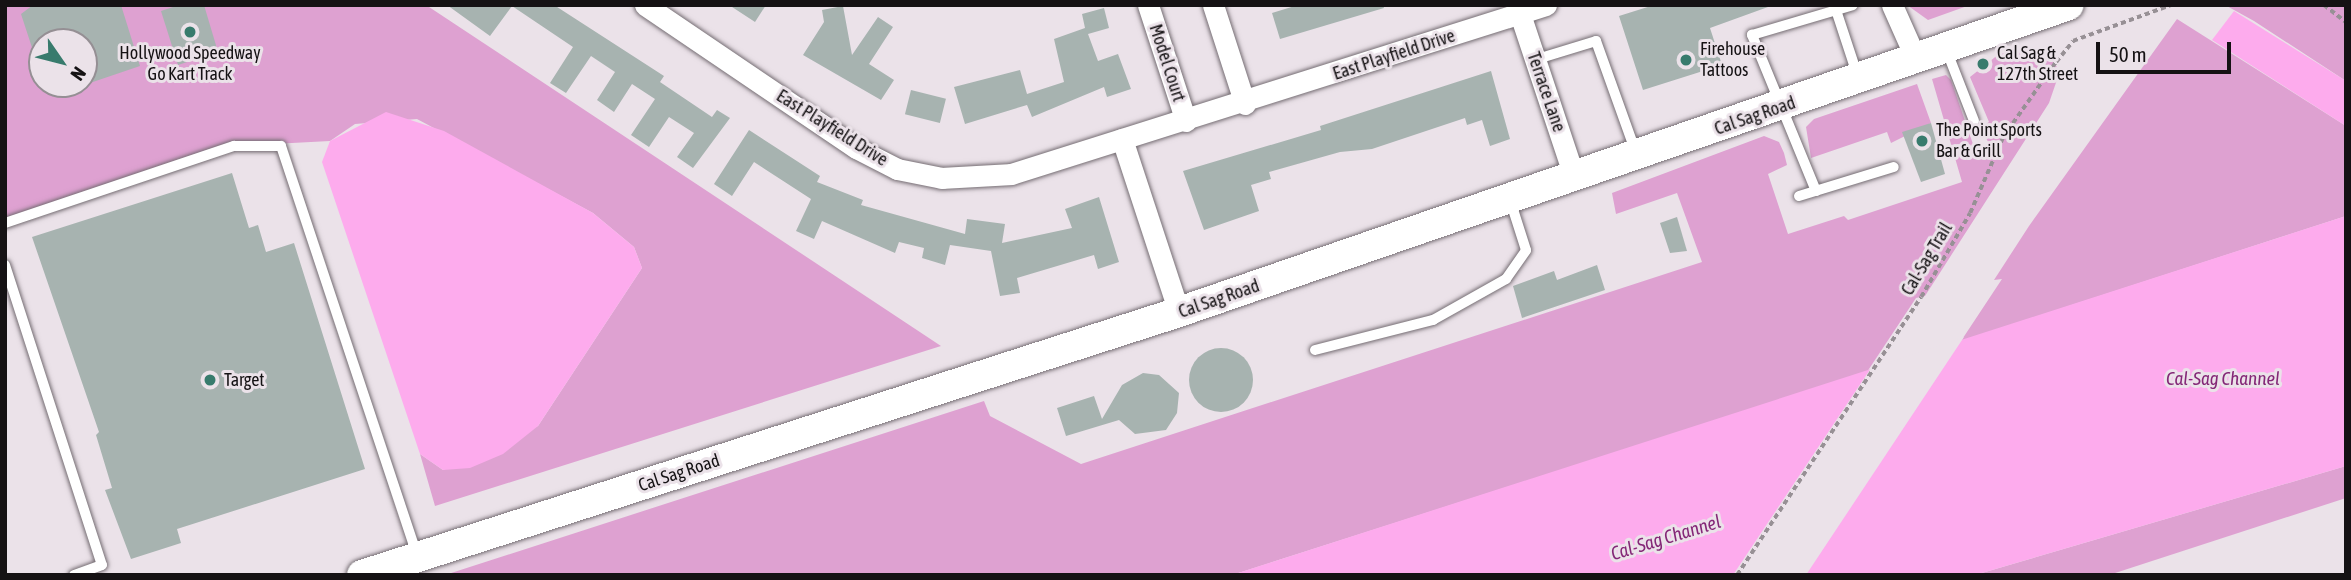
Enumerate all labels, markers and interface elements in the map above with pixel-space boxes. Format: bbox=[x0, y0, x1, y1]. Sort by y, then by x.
street label: Model Court bbox=[1144, 22, 1190, 104]
marker: Hollywood Speedway Go Kart Track bbox=[182, 24, 198, 40]
street label: East Playfield Drive bbox=[1330, 25, 1458, 85]
north arrow bbox=[28, 28, 98, 98]
scale bar bbox=[2099, 28, 2234, 72]
place label: Firehouse Tattoos bbox=[1700, 39, 1765, 82]
text: 50 m bbox=[2109, 42, 2147, 66]
place label: Hollywood Speedway Go Kart Track bbox=[119, 43, 261, 86]
place label: Cal Sag & 127th Street bbox=[1997, 43, 2078, 86]
street label: Terrace Lane bbox=[1522, 49, 1570, 135]
marker: Firehouse Tattoos bbox=[1678, 52, 1694, 68]
marker: Cal Sag & 127th Street bbox=[1975, 56, 1991, 72]
text: N bbox=[66, 63, 91, 85]
street label: East Playfield Drive bbox=[772, 85, 892, 171]
street label: Cal Sag Road bbox=[1712, 92, 1798, 140]
place label: The Point Sports Bar & Grill bbox=[1936, 120, 2042, 162]
marker: The Point Sports Bar & Grill bbox=[1914, 133, 1930, 149]
street label: Cal-Sag Trail bbox=[1897, 219, 1957, 299]
street label: Cal Sag Road bbox=[1176, 275, 1262, 323]
water label: Cal-Sag Channel bbox=[2166, 368, 2280, 390]
place label: Target bbox=[224, 369, 265, 391]
marker: Target bbox=[202, 372, 218, 388]
street label: Cal Sag Road bbox=[636, 450, 722, 496]
water label: Cal-Sag Channel bbox=[1608, 510, 1724, 566]

